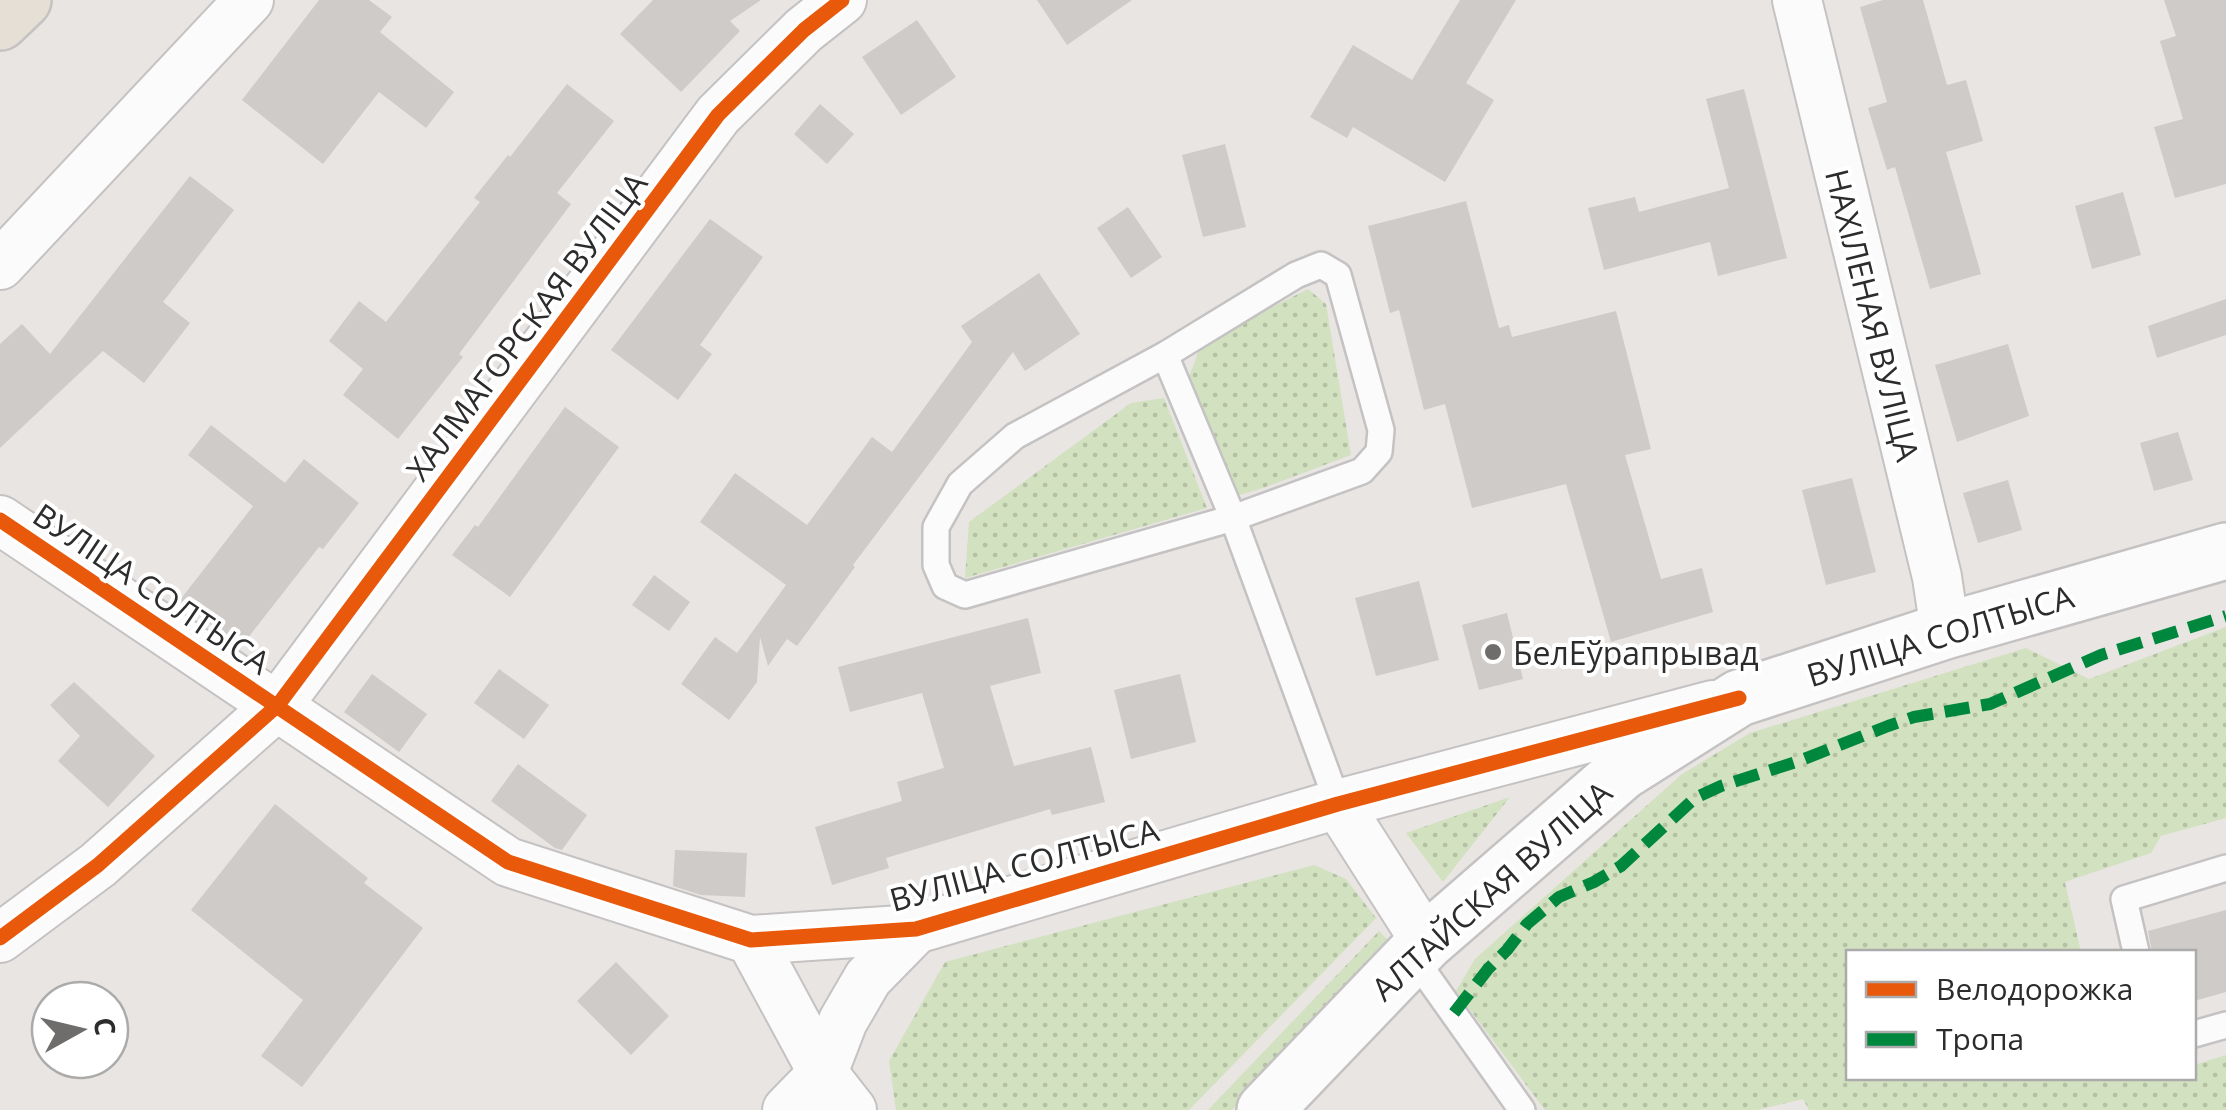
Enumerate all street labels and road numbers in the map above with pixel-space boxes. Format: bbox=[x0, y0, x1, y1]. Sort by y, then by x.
street label: ХАЛМАГОРСКАЯ ВУЛІЦА bbox=[396, 163, 657, 489]
street label: НАХІЛЕНАЯ ВУЛІЦА bbox=[1816, 164, 1930, 466]
street label: ВУЛІЦА СОЛТЫСА bbox=[25, 493, 279, 684]
street label: ВУЛІЦА СОЛТЫСА bbox=[1801, 574, 2079, 696]
street label: АЛТАЙСКАЯ ВУЛІЦА bbox=[1362, 770, 1621, 1009]
street label: ВУЛІЦА СОЛТЫСА bbox=[885, 807, 1164, 921]

